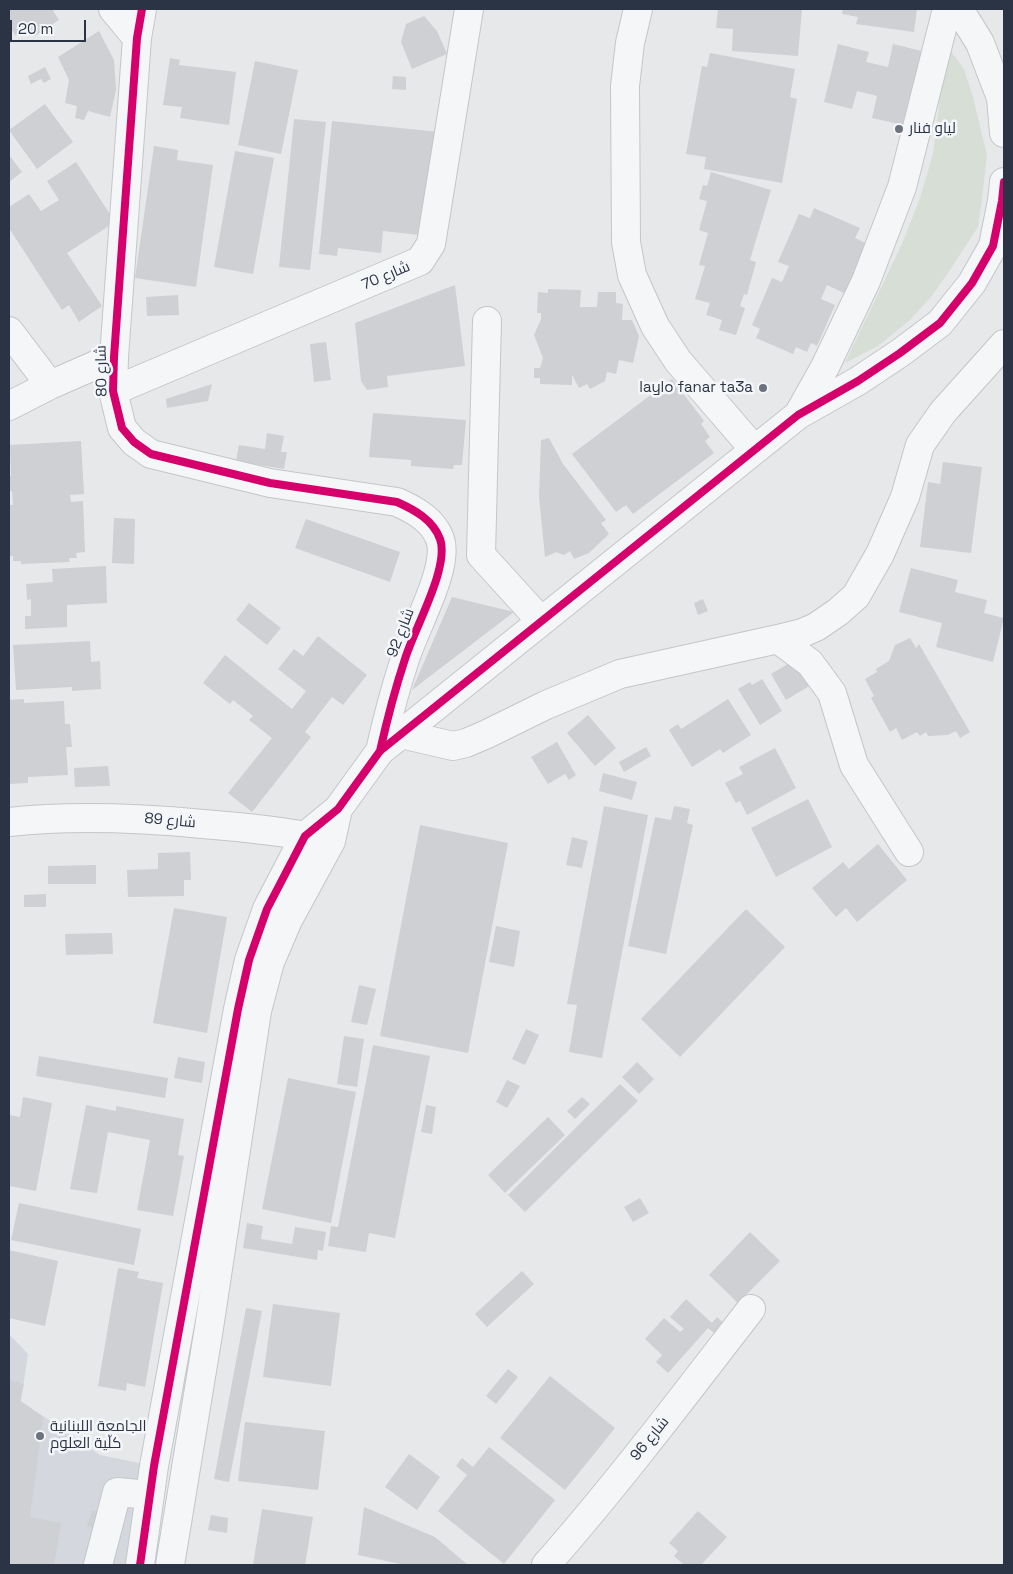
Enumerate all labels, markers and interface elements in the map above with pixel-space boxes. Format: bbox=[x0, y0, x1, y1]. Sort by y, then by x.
scale bar bbox=[12, 10, 89, 42]
text: 20 m bbox=[18, 19, 53, 38]
place label: لياو فنار bbox=[909, 120, 956, 138]
marker: لياو فنار bbox=[893, 123, 905, 135]
street label: شارع 70 bbox=[359, 258, 413, 294]
street label: شارع 80 bbox=[93, 345, 111, 397]
place label: laylo fanar ta3a bbox=[639, 379, 753, 397]
marker: laylo fanar ta3a bbox=[757, 382, 769, 394]
street label: شارع 92 bbox=[383, 606, 419, 660]
street label: شارع 89 bbox=[144, 810, 196, 832]
street label: شارع 96 bbox=[627, 1413, 673, 1465]
place label: الجامعة اللبنانية كلّية العلوم bbox=[50, 1418, 146, 1453]
marker: الجامعة اللبنانية كلّية العلوم bbox=[34, 1430, 46, 1442]

